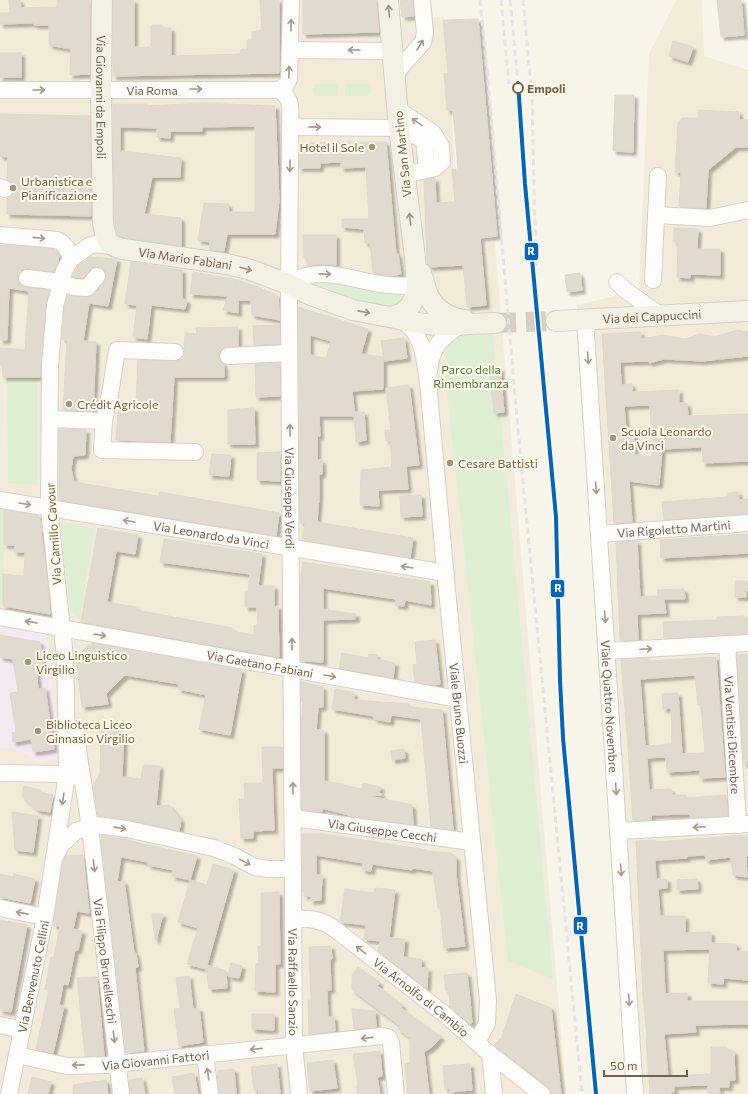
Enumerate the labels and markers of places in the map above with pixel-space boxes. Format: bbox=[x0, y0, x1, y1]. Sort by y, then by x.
place label: Empoli bbox=[527, 81, 566, 95]
marker: Empoli bbox=[512, 82, 524, 94]
place label: Hotel il Sole bbox=[299, 140, 364, 154]
marker: Hotel il Sole bbox=[367, 142, 377, 152]
place label: Urbanistica e Pianificazione bbox=[21, 174, 97, 202]
marker: Urbanistica e Pianificazione bbox=[8, 183, 18, 193]
place label: Crédit Agricole bbox=[77, 397, 158, 411]
marker: Crédit Agricole bbox=[64, 399, 74, 409]
place label: Scuola Leonardo da Vinci bbox=[621, 424, 712, 452]
marker: Scuola Leonardo da Vinci bbox=[608, 433, 618, 443]
place label: Cesare Battisti bbox=[458, 456, 538, 470]
marker: Cesare Battisti bbox=[445, 458, 455, 468]
place label: Liceo Linguistico Virgilio bbox=[36, 648, 127, 676]
marker: Liceo Linguistico Virgilio bbox=[23, 657, 33, 667]
place label: Biblioteca Liceo Ginnasio Virgilio bbox=[46, 717, 135, 745]
marker: Biblioteca Liceo Ginnasio Virgilio bbox=[33, 726, 43, 736]

